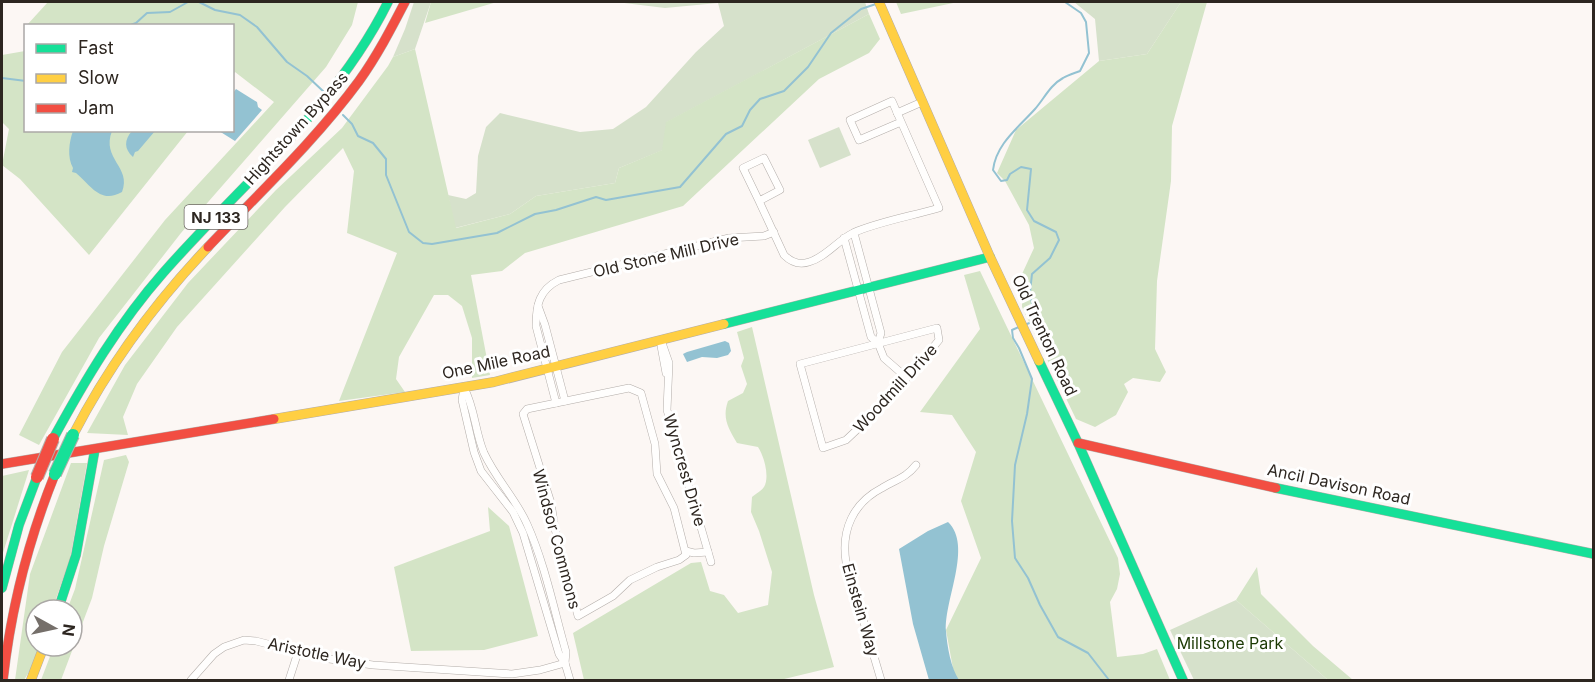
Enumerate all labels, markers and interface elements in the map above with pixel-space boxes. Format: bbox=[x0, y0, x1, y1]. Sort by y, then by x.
legend bbox=[24, 24, 234, 132]
text: Fast bbox=[78, 37, 114, 58]
text: Slow bbox=[78, 67, 119, 88]
street label: Hightstown Bypass bbox=[240, 67, 352, 189]
text: Jam bbox=[78, 97, 114, 118]
road number: NJ 133 bbox=[184, 205, 248, 229]
street label: Old Stone Mill Drive bbox=[591, 229, 741, 281]
street label: Old Trenton Road bbox=[1008, 271, 1082, 399]
street label: Woodmill Drive bbox=[849, 340, 941, 436]
street label: One Mile Road bbox=[440, 341, 552, 383]
street label: Wyncrest Drive bbox=[659, 411, 711, 529]
street label: Ancil Davison Road bbox=[1266, 459, 1412, 509]
street label: Windsor Commons bbox=[529, 467, 585, 611]
street label: Einstein Way bbox=[838, 561, 884, 659]
north arrow bbox=[24, 598, 84, 658]
text: N bbox=[58, 623, 80, 638]
street label: Aristotle Way bbox=[266, 633, 368, 673]
park label: Millstone Park bbox=[1177, 633, 1284, 653]

